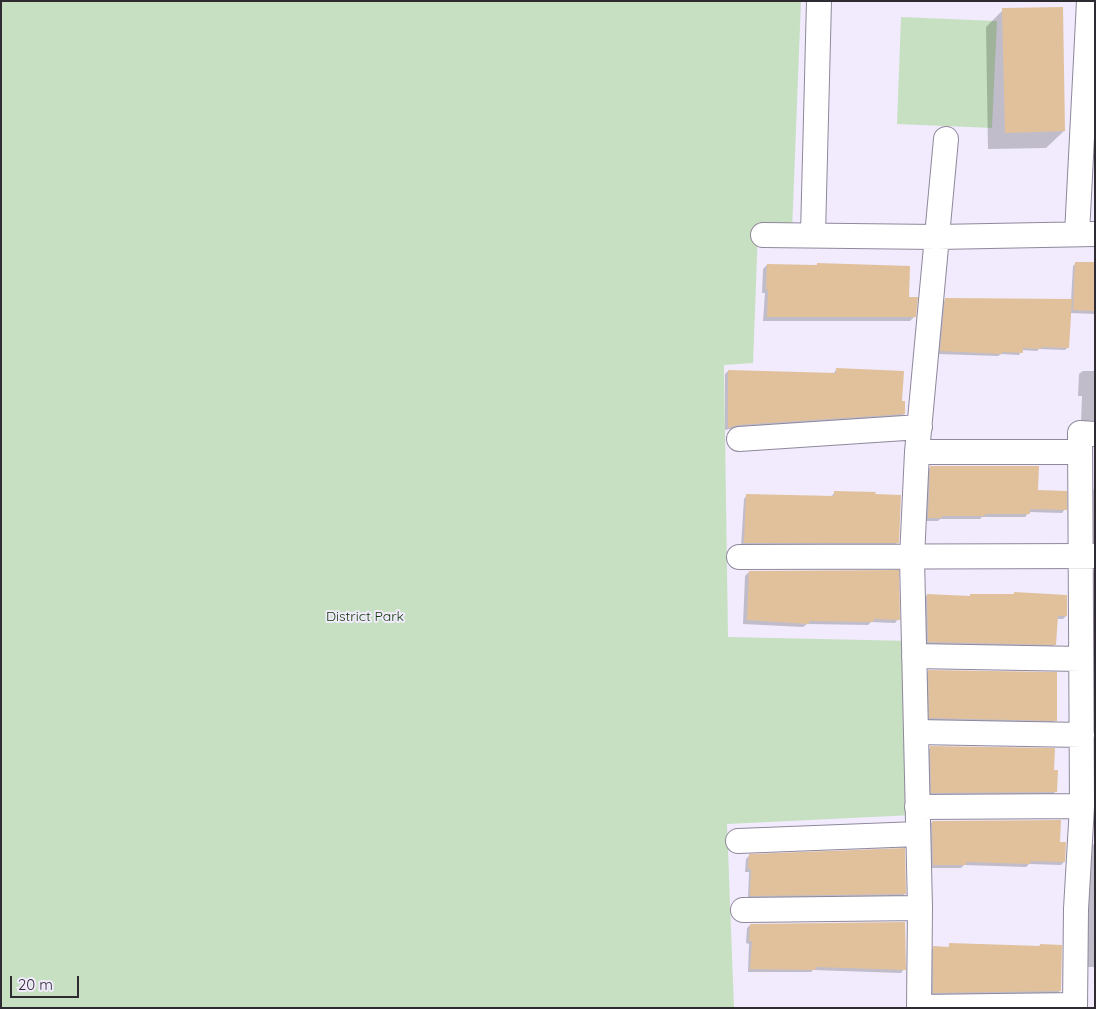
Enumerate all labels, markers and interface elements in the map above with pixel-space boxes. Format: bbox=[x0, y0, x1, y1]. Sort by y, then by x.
park label: District Park bbox=[326, 609, 404, 625]
scale bar bbox=[12, 966, 81, 998]
text: 20 m bbox=[18, 975, 53, 994]

